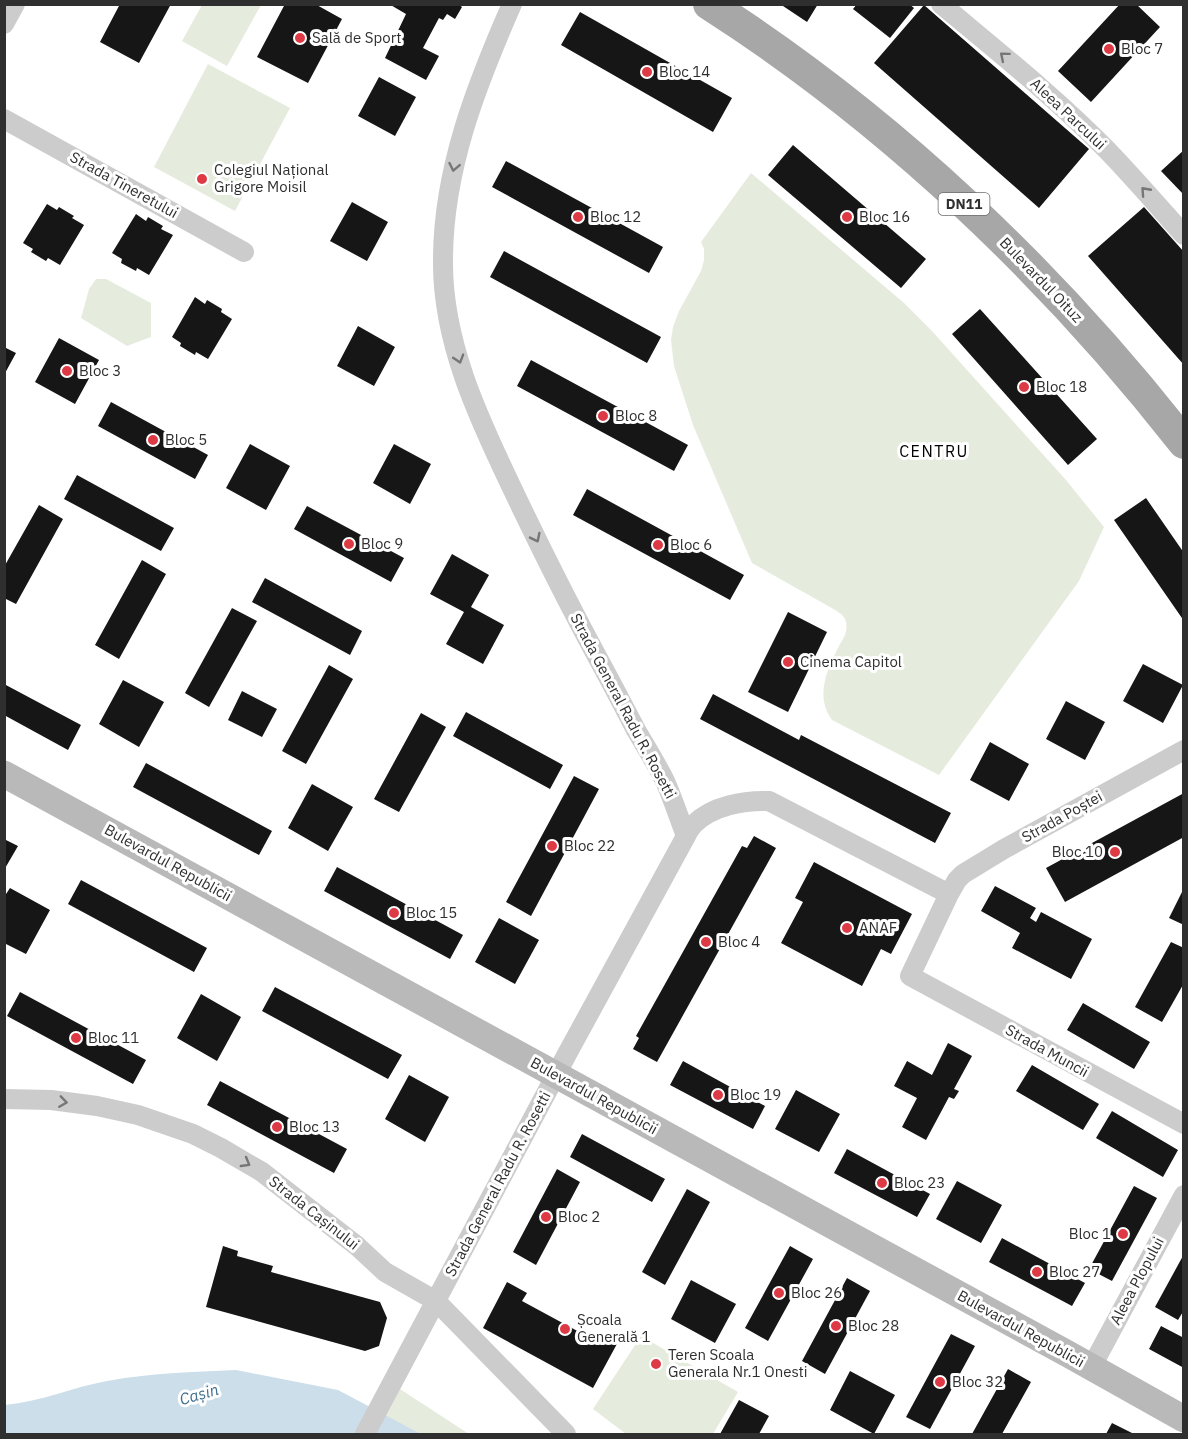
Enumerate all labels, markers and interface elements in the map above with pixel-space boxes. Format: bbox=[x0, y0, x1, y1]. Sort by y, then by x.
place label: Sală de Sport bbox=[312, 28, 401, 47]
marker: Sală de Sport bbox=[293, 31, 307, 45]
place label: Bloc 7 bbox=[1121, 39, 1163, 58]
marker: Bloc 7 bbox=[1102, 42, 1116, 56]
one-way arrow bbox=[1000, 53, 1011, 64]
place label: Bloc 14 bbox=[659, 62, 710, 81]
marker: Bloc 14 bbox=[640, 65, 654, 79]
street label: Aleea Parcului bbox=[1027, 74, 1110, 153]
street label: Strada Tineretului bbox=[67, 147, 182, 222]
place label: Colegiul Național Grigore Moisil bbox=[214, 160, 328, 196]
one-way arrow bbox=[448, 162, 461, 172]
marker: Colegiul Național Grigore Moisil bbox=[195, 172, 209, 186]
one-way arrow bbox=[1141, 187, 1152, 198]
road number: DN11 bbox=[938, 193, 990, 215]
place label: Bloc 12 bbox=[590, 207, 641, 226]
place label: Bloc 16 bbox=[859, 207, 910, 226]
marker: Bloc 12 bbox=[571, 210, 585, 224]
marker: Bloc 16 bbox=[840, 210, 854, 224]
street label: Bulevardul Oituz bbox=[996, 233, 1087, 326]
one-way arrow bbox=[452, 353, 464, 364]
place label: Bloc 3 bbox=[79, 361, 121, 380]
marker: Bloc 3 bbox=[60, 364, 74, 378]
place label: Bloc 18 bbox=[1036, 377, 1087, 396]
marker: Bloc 18 bbox=[1017, 380, 1031, 394]
place label: Bloc 8 bbox=[615, 406, 657, 425]
marker: Bloc 8 bbox=[596, 409, 610, 423]
place label: Bloc 5 bbox=[165, 430, 207, 449]
marker: Bloc 5 bbox=[146, 433, 160, 447]
district label: CENTRU bbox=[899, 441, 969, 461]
one-way arrow bbox=[528, 532, 540, 543]
place label: Bloc 9 bbox=[361, 534, 403, 553]
place label: Bloc 6 bbox=[670, 535, 712, 554]
marker: Bloc 9 bbox=[342, 537, 356, 551]
marker: Bloc 6 bbox=[651, 538, 665, 552]
street label: Strada General Radu R. Rosetti bbox=[566, 610, 680, 802]
place label: Cinema Capitol bbox=[800, 652, 902, 671]
marker: Cinema Capitol bbox=[781, 655, 795, 669]
street label: Strada Poștei bbox=[1018, 787, 1105, 847]
street label: Bulevardul Republicii bbox=[101, 820, 235, 905]
place label: Bloc 22 bbox=[564, 836, 615, 855]
marker: Bloc 22 bbox=[545, 839, 559, 853]
place label: Bloc 10 bbox=[1052, 842, 1103, 861]
marker: Bloc 10 bbox=[1108, 845, 1122, 859]
place label: Bloc 15 bbox=[406, 903, 457, 922]
marker: Bloc 15 bbox=[387, 906, 401, 920]
place label: ANAF bbox=[859, 918, 897, 937]
marker: ANAF bbox=[840, 921, 854, 935]
place label: Bloc 4 bbox=[718, 932, 760, 951]
marker: Bloc 4 bbox=[699, 935, 713, 949]
street label: Strada Muncii bbox=[1002, 1020, 1092, 1081]
place label: Bloc 11 bbox=[88, 1028, 139, 1047]
marker: Bloc 11 bbox=[69, 1031, 83, 1045]
street label: Bulevardul Republicii bbox=[527, 1053, 661, 1138]
place label: Bloc 19 bbox=[730, 1085, 781, 1104]
street label: Strada General Radu R. Rosetti bbox=[441, 1088, 555, 1280]
marker: Bloc 19 bbox=[711, 1088, 725, 1102]
one-way arrow bbox=[58, 1095, 67, 1107]
place label: Bloc 13 bbox=[289, 1117, 340, 1136]
marker: Bloc 13 bbox=[270, 1120, 284, 1134]
one-way arrow bbox=[240, 1156, 250, 1167]
street label: Strada Cașinului bbox=[265, 1171, 363, 1254]
place label: Bloc 23 bbox=[894, 1173, 945, 1192]
marker: Bloc 23 bbox=[875, 1176, 889, 1190]
place label: Bloc 2 bbox=[558, 1207, 600, 1226]
marker: Bloc 2 bbox=[539, 1210, 553, 1224]
place label: Bloc 1 bbox=[1069, 1224, 1111, 1243]
marker: Bloc 1 bbox=[1116, 1227, 1130, 1241]
street label: Aleea Plopului bbox=[1105, 1234, 1168, 1328]
place label: Bloc 27 bbox=[1049, 1262, 1100, 1281]
marker: Bloc 27 bbox=[1030, 1265, 1044, 1279]
place label: Bloc 26 bbox=[791, 1283, 842, 1302]
marker: Bloc 26 bbox=[772, 1286, 786, 1300]
street label: Bulevardul Republicii bbox=[954, 1286, 1088, 1371]
place label: Școala Generală 1 bbox=[577, 1310, 651, 1346]
place label: Bloc 28 bbox=[848, 1316, 899, 1335]
marker: Bloc 28 bbox=[829, 1319, 843, 1333]
marker: Școala Generală 1 bbox=[558, 1322, 572, 1336]
place label: Teren Scoala Generala Nr.1 Onesti bbox=[668, 1345, 808, 1381]
marker: Teren Scoala Generala Nr.1 Onesti bbox=[649, 1357, 663, 1371]
place label: Bloc 32 bbox=[952, 1372, 1003, 1391]
marker: Bloc 32 bbox=[933, 1375, 947, 1389]
water label: Cașin bbox=[177, 1379, 221, 1409]

